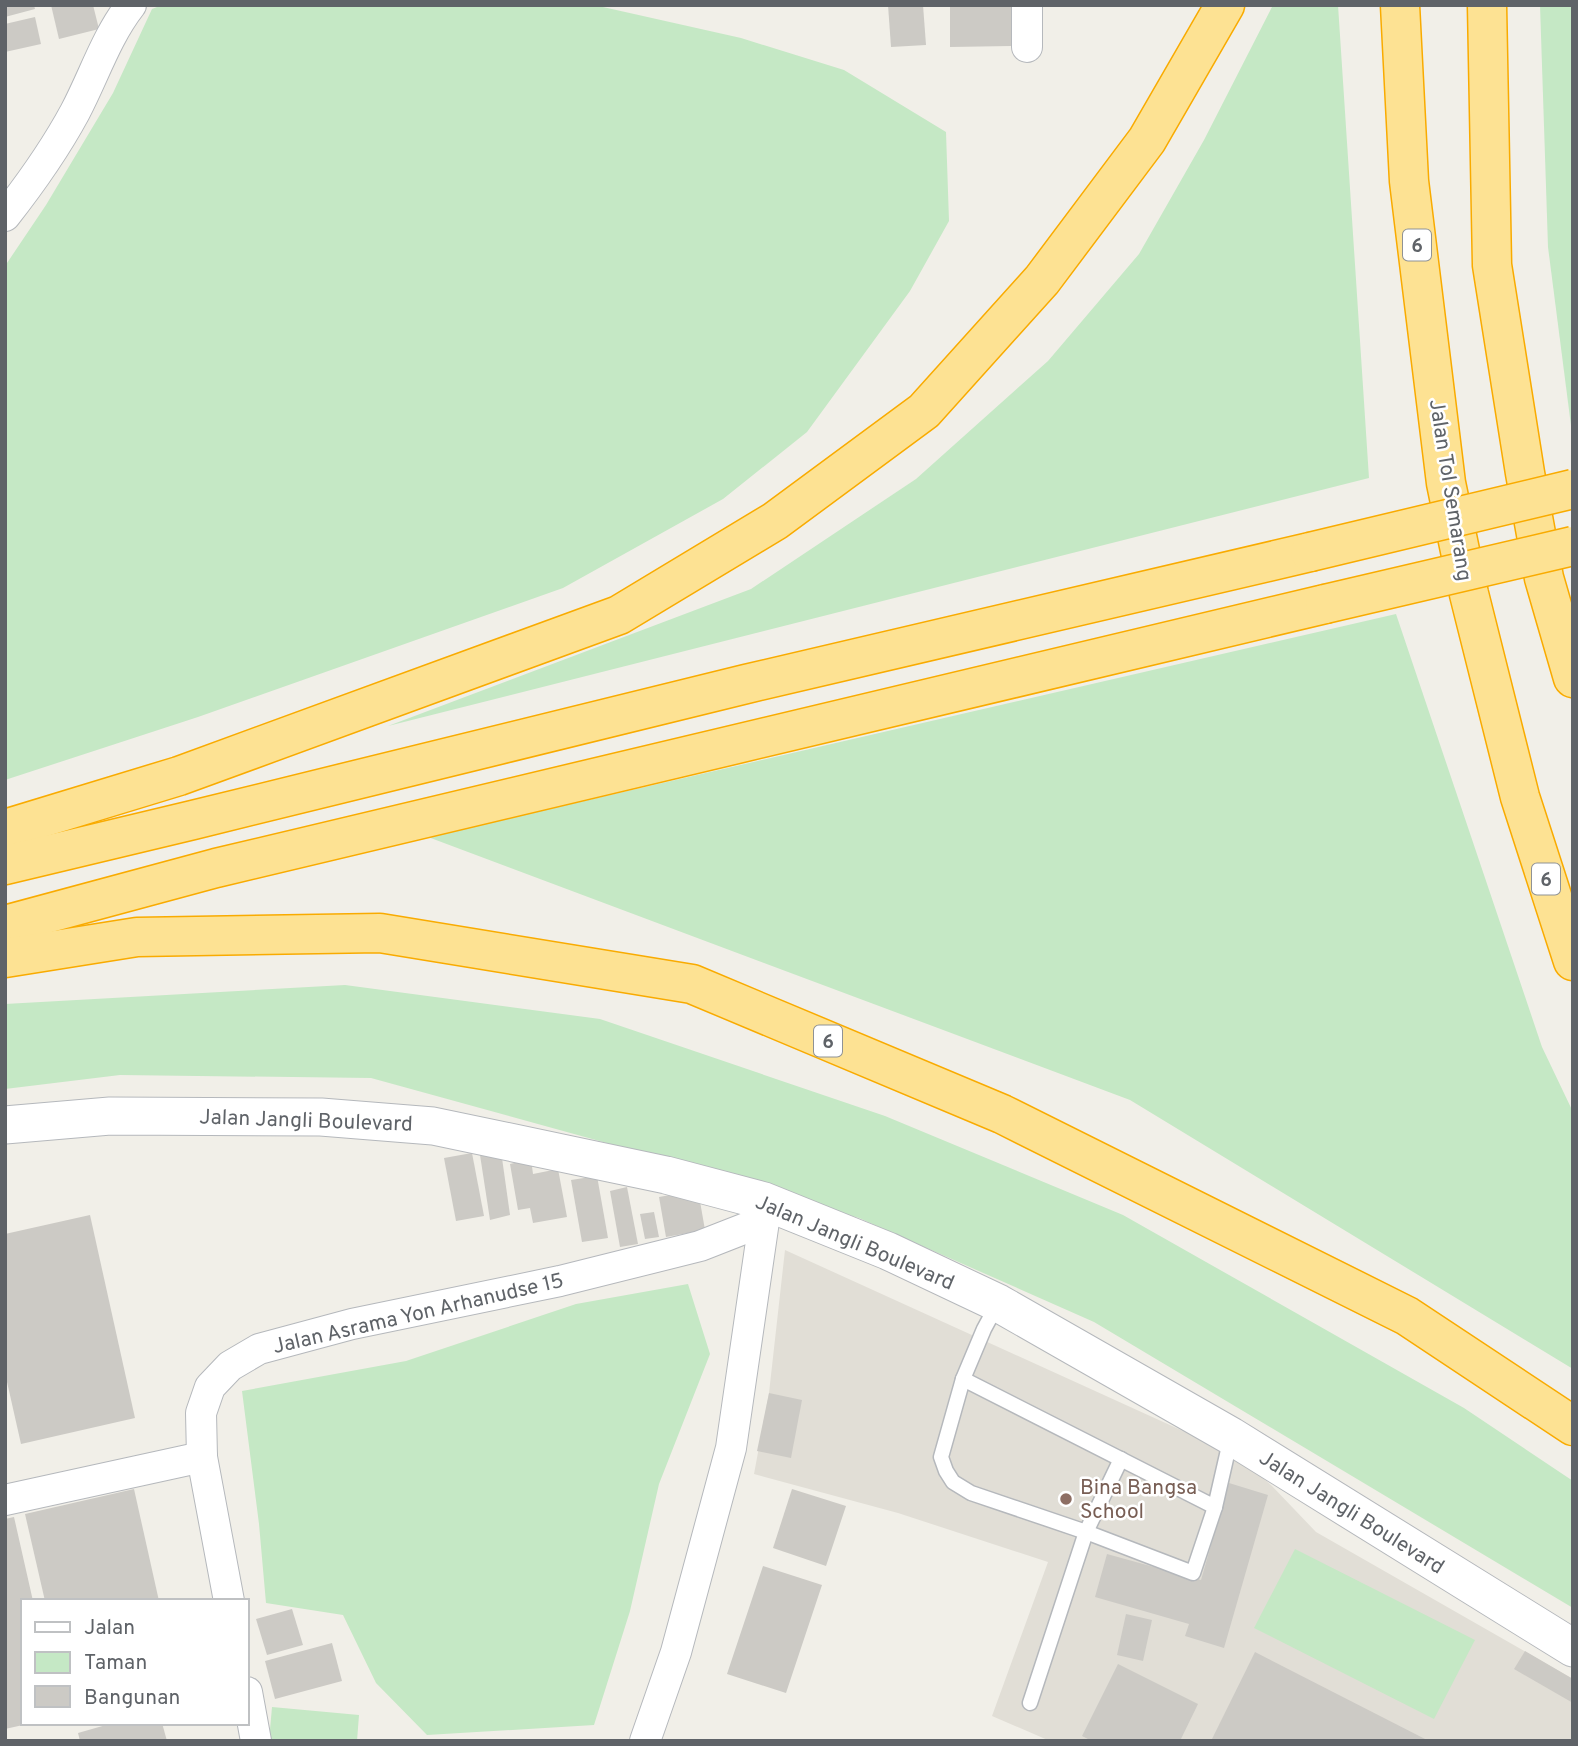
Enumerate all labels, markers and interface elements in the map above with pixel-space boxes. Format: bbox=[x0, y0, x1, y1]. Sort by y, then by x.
road number: 6 bbox=[1403, 230, 1431, 260]
street label: Jalan Tol Semarang bbox=[1422, 397, 1477, 583]
road number: 6 bbox=[1532, 864, 1560, 894]
road number: 6 bbox=[814, 1026, 842, 1056]
street label: Jalan Jangli Boulevard bbox=[199, 1104, 413, 1139]
street label: Jalan Jangli Boulevard bbox=[751, 1189, 958, 1298]
street label: Jalan Asrama Yon Arhanudse 15 bbox=[270, 1268, 567, 1361]
street label: Jalan Jangli Boulevard bbox=[1253, 1445, 1449, 1581]
place label: Bina Bangsa School bbox=[1080, 1475, 1197, 1526]
marker: Bina Bangsa School bbox=[1058, 1491, 1074, 1507]
legend bbox=[21, 1599, 248, 1725]
text: Jalan bbox=[84, 1615, 135, 1642]
text: Taman bbox=[84, 1650, 147, 1677]
text: Bangunan bbox=[84, 1685, 180, 1712]

